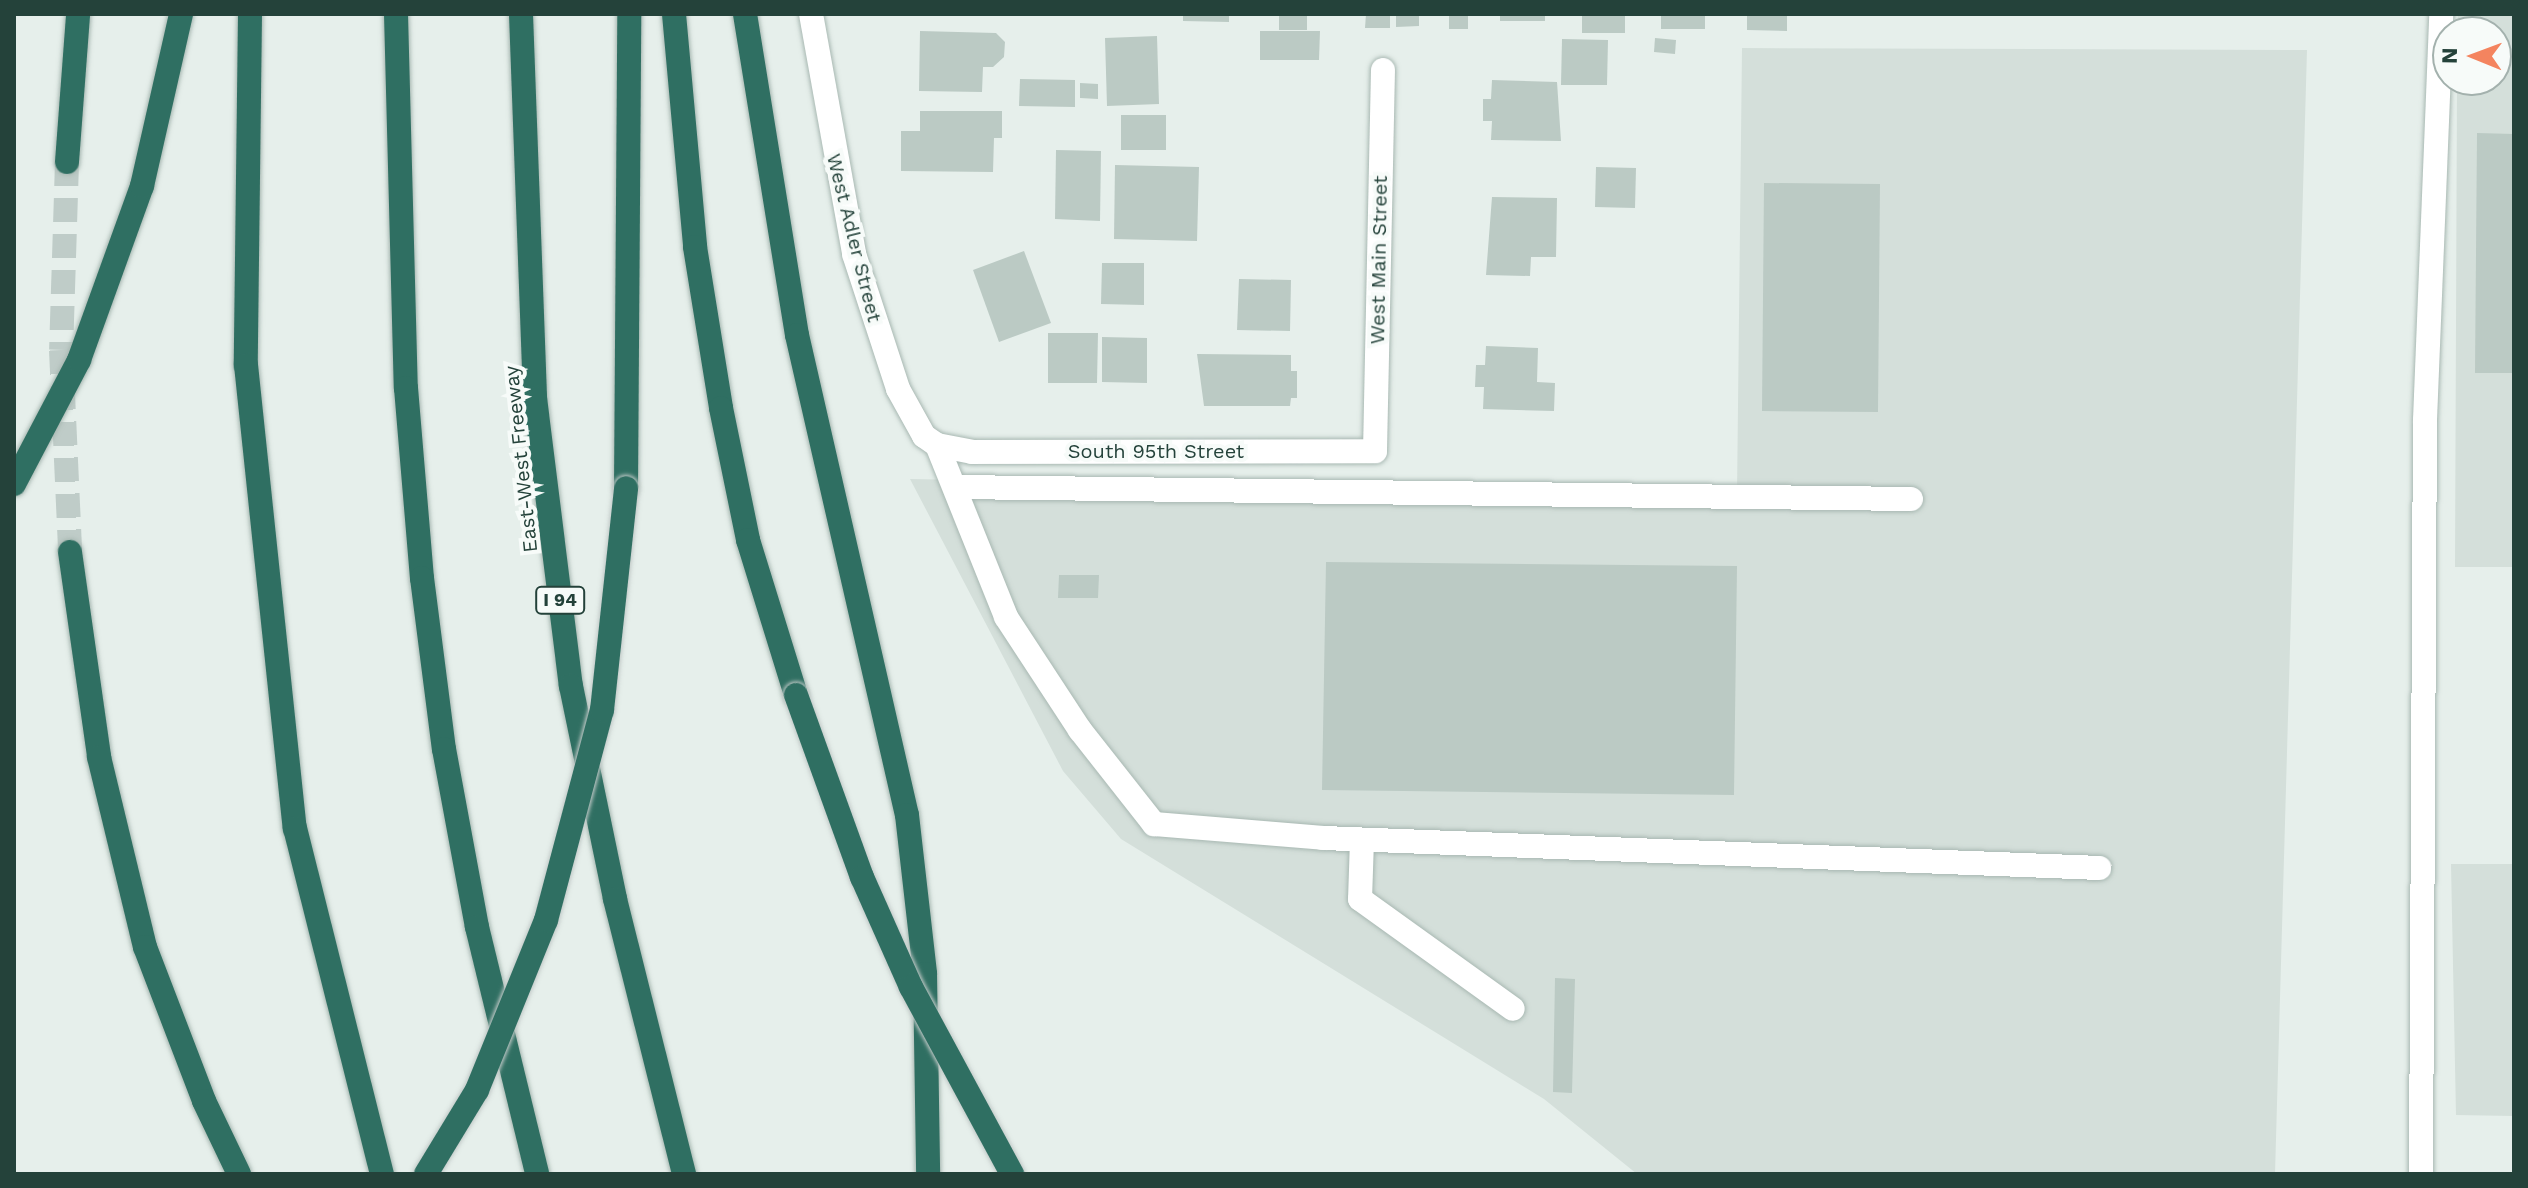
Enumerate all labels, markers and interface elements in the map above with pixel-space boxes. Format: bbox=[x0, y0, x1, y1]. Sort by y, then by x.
north arrow bbox=[2432, 16, 2512, 96]
text: N bbox=[2437, 47, 2462, 64]
street label: West Adler Street bbox=[821, 151, 887, 325]
street label: West Main Street bbox=[1366, 175, 1392, 345]
street label: East-West Freeway bbox=[499, 364, 543, 554]
street label: South 95th Street bbox=[1068, 439, 1244, 463]
road number: I 94 bbox=[534, 586, 586, 614]

